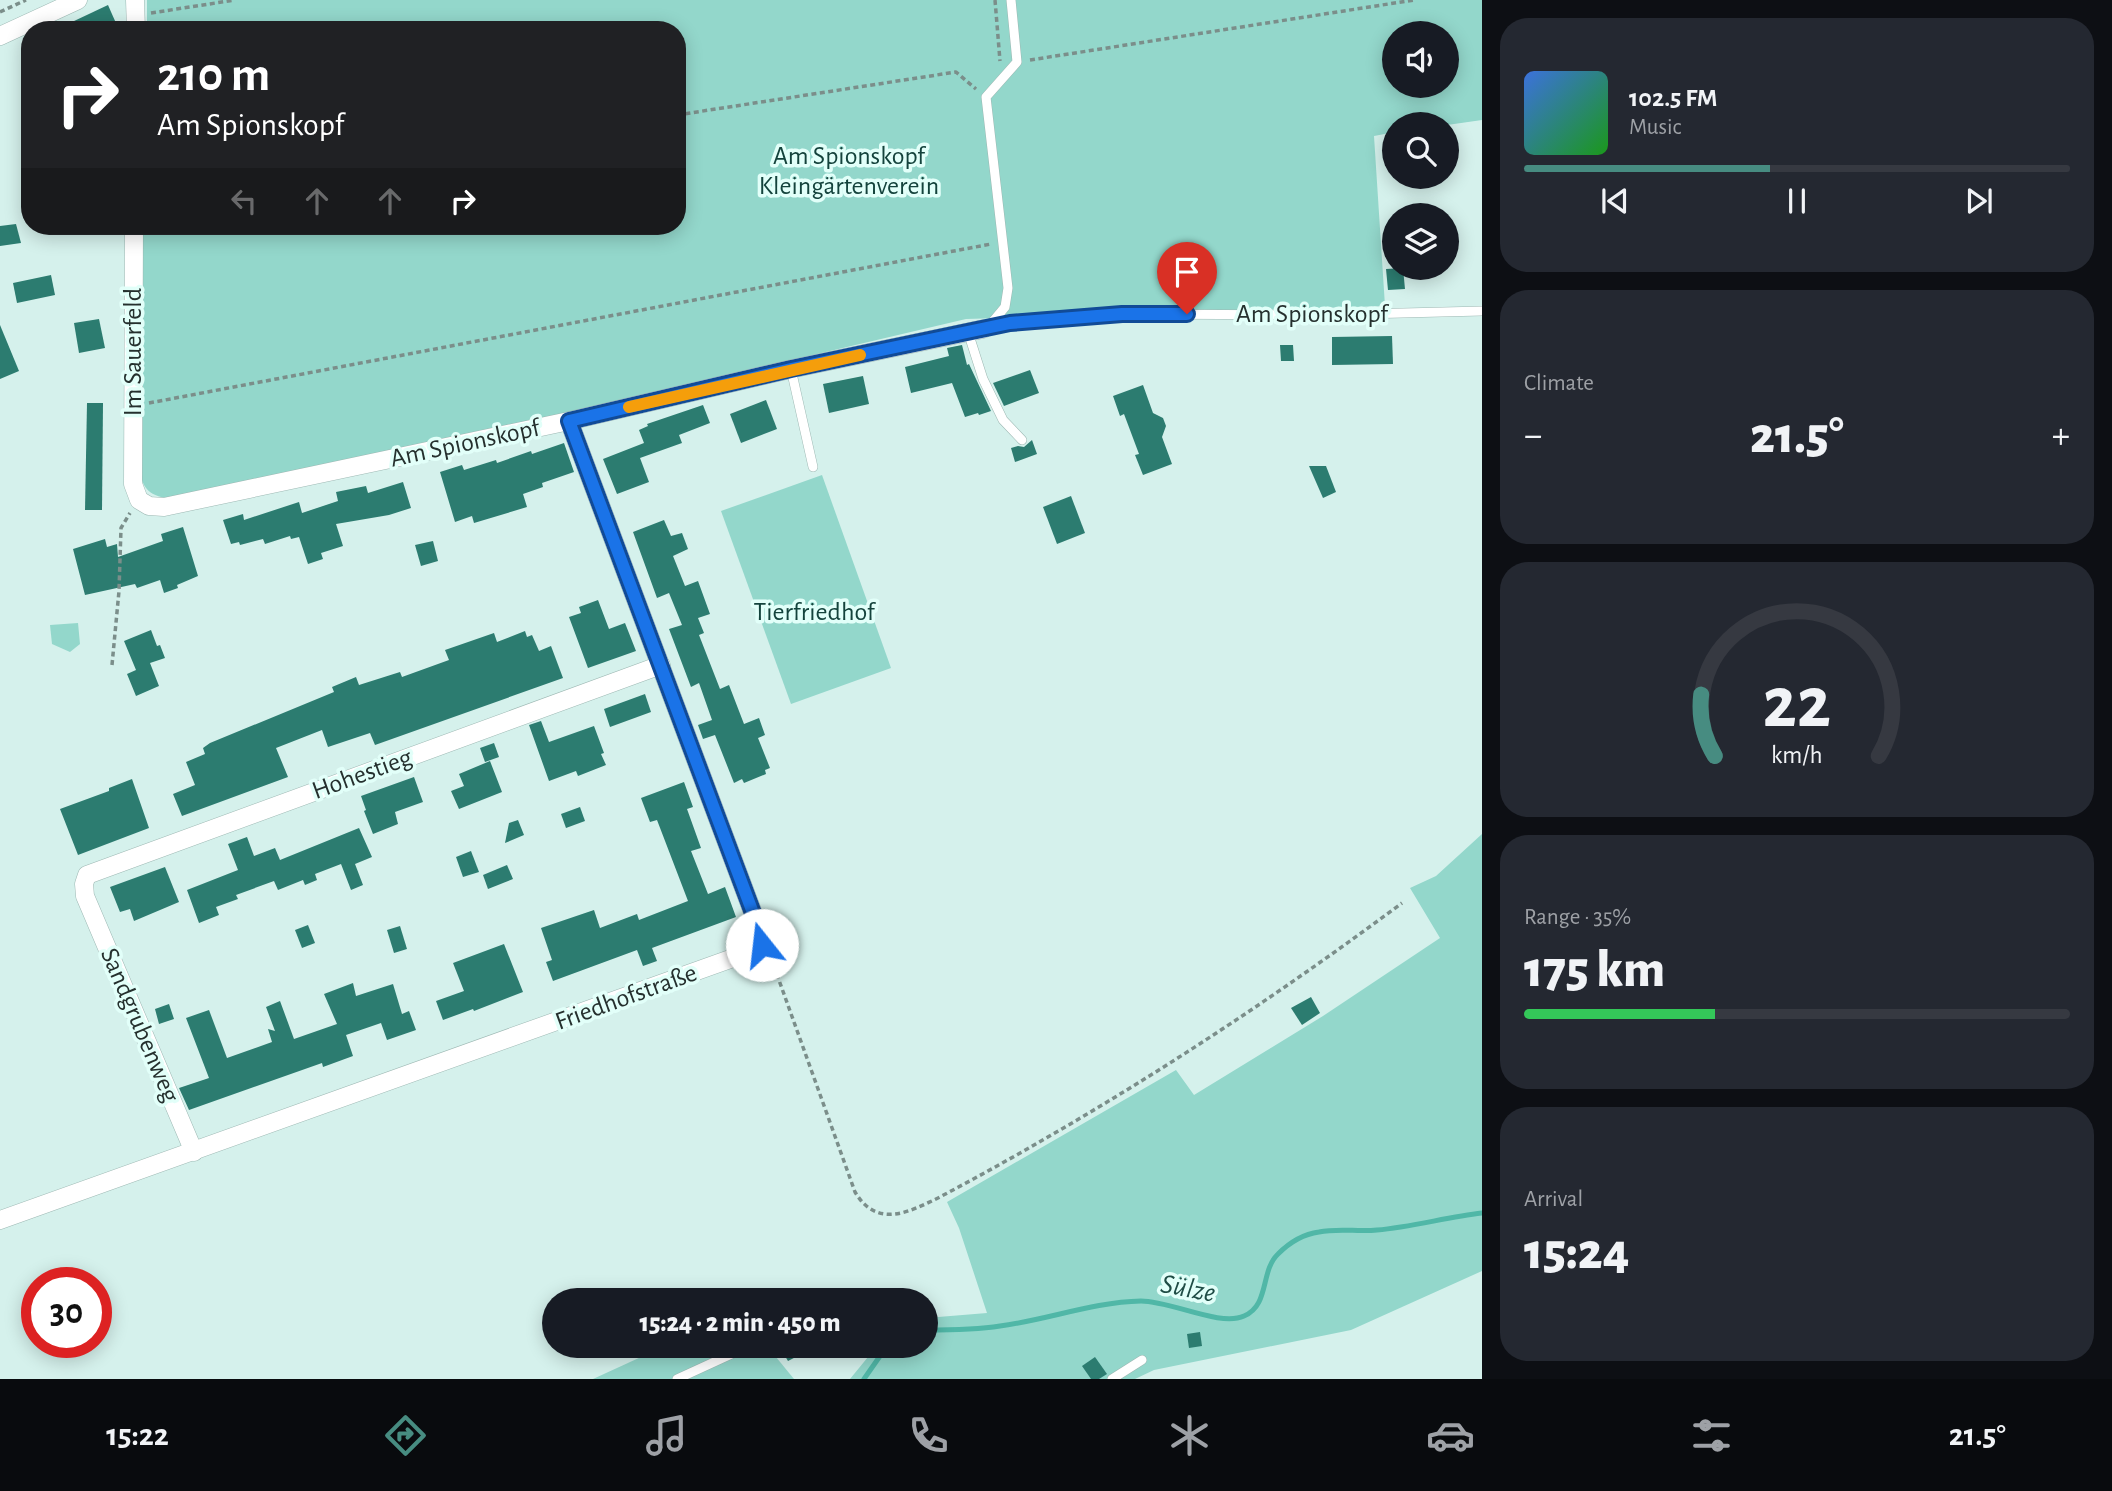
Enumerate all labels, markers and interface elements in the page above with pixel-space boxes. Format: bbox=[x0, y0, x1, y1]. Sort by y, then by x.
map controls bbox=[1382, 21, 1459, 280]
button: sound bbox=[1382, 21, 1459, 98]
icon: right bbox=[42, 49, 133, 140]
text: 210 m bbox=[157, 51, 270, 100]
text: 102.5 FM bbox=[1629, 85, 1718, 111]
text: Am Spionskopf bbox=[157, 109, 344, 141]
button: search bbox=[1382, 112, 1459, 189]
text: Music bbox=[1629, 116, 1681, 139]
park label: Am Spionskopf Kleingärtenverein bbox=[759, 143, 939, 199]
icon: left bbox=[225, 182, 263, 220]
icon: ahead bbox=[298, 182, 336, 220]
icon: ahead bbox=[371, 182, 409, 220]
icon: right bbox=[444, 182, 482, 220]
icon: previous bbox=[1596, 182, 1634, 220]
icon: pause bbox=[1778, 182, 1816, 220]
icon: next bbox=[1960, 182, 1998, 220]
button: layers bbox=[1382, 203, 1459, 280]
pin bbox=[1157, 242, 1217, 314]
icon: arrive bbox=[1168, 253, 1206, 291]
street label: Im Sauerfeld bbox=[120, 288, 146, 416]
street label: Am Spionskopf bbox=[1236, 301, 1390, 327]
text: Climate bbox=[1524, 372, 1594, 395]
text: 21.5° bbox=[1750, 410, 1844, 462]
street label: Am Spionskopf bbox=[388, 414, 544, 472]
text: − bbox=[1524, 417, 1542, 455]
text: + bbox=[2052, 417, 2070, 455]
park label: Tierfriedhof bbox=[753, 599, 877, 625]
text: 22 bbox=[1763, 668, 1831, 741]
text: km/h bbox=[1771, 742, 1823, 767]
street label: Hohestieg bbox=[309, 744, 416, 804]
text: Range · 35% bbox=[1524, 906, 1631, 929]
position arrow bbox=[725, 908, 799, 982]
street label: Sandgrubenweg bbox=[96, 944, 184, 1106]
text: 175 km bbox=[1524, 944, 1665, 996]
street label: Friedhofstraße bbox=[552, 959, 700, 1035]
text: Arrival bbox=[1524, 1188, 1583, 1211]
text: 15:24 bbox=[1524, 1226, 1629, 1278]
speed limit sign: 30 bbox=[21, 1267, 112, 1358]
water label: Sülze bbox=[1158, 1270, 1218, 1308]
text: 15:24 · 2 min · 450 m bbox=[640, 1310, 840, 1336]
icon: directions bbox=[381, 1411, 430, 1460]
icon: music bbox=[642, 1411, 691, 1460]
icon: phone bbox=[904, 1411, 953, 1460]
icon: climate bbox=[1165, 1411, 1214, 1460]
icon: car bbox=[1426, 1411, 1475, 1460]
icon: filters bbox=[1687, 1411, 1736, 1460]
text: 15:22 bbox=[106, 1419, 169, 1451]
text: 21.5° bbox=[1949, 1419, 2006, 1451]

